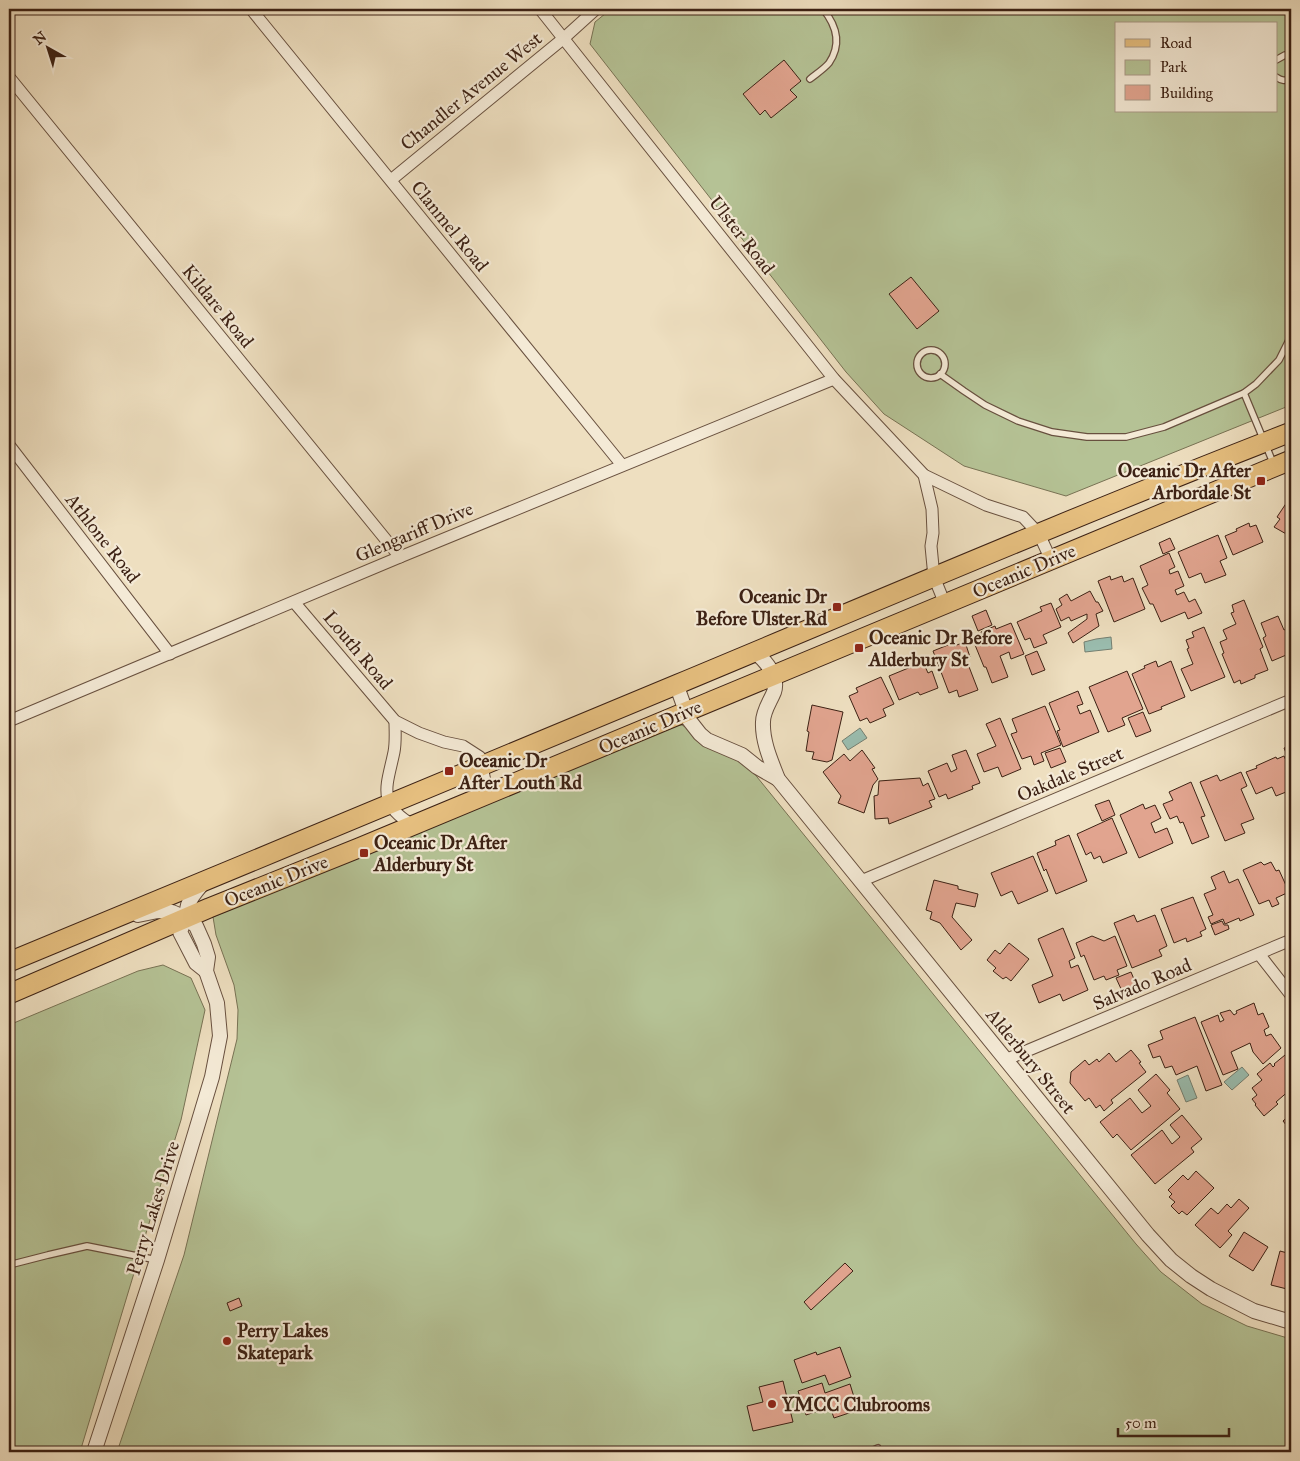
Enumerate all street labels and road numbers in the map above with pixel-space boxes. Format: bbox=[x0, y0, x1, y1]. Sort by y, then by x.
street label: Chandler Avenue West bbox=[396, 27, 547, 155]
street label: Clanmel Road bbox=[406, 176, 494, 276]
street label: Ulster Road bbox=[704, 191, 780, 279]
street label: Kildare Road bbox=[177, 260, 259, 353]
street label: Athlone Road bbox=[60, 488, 145, 588]
street label: Glengariff Drive bbox=[352, 497, 477, 568]
street label: Oceanic Drive bbox=[969, 539, 1079, 603]
street label: Louth Road bbox=[318, 606, 398, 694]
street label: Oceanic Drive bbox=[595, 695, 705, 759]
street label: Oakdale Street bbox=[1013, 741, 1127, 807]
street label: Oceanic Drive bbox=[221, 850, 331, 912]
street label: Salvado Road bbox=[1089, 953, 1195, 1015]
street label: Alderbury Street bbox=[981, 1003, 1081, 1119]
street label: Perry Lakes Drive bbox=[122, 1138, 184, 1278]

